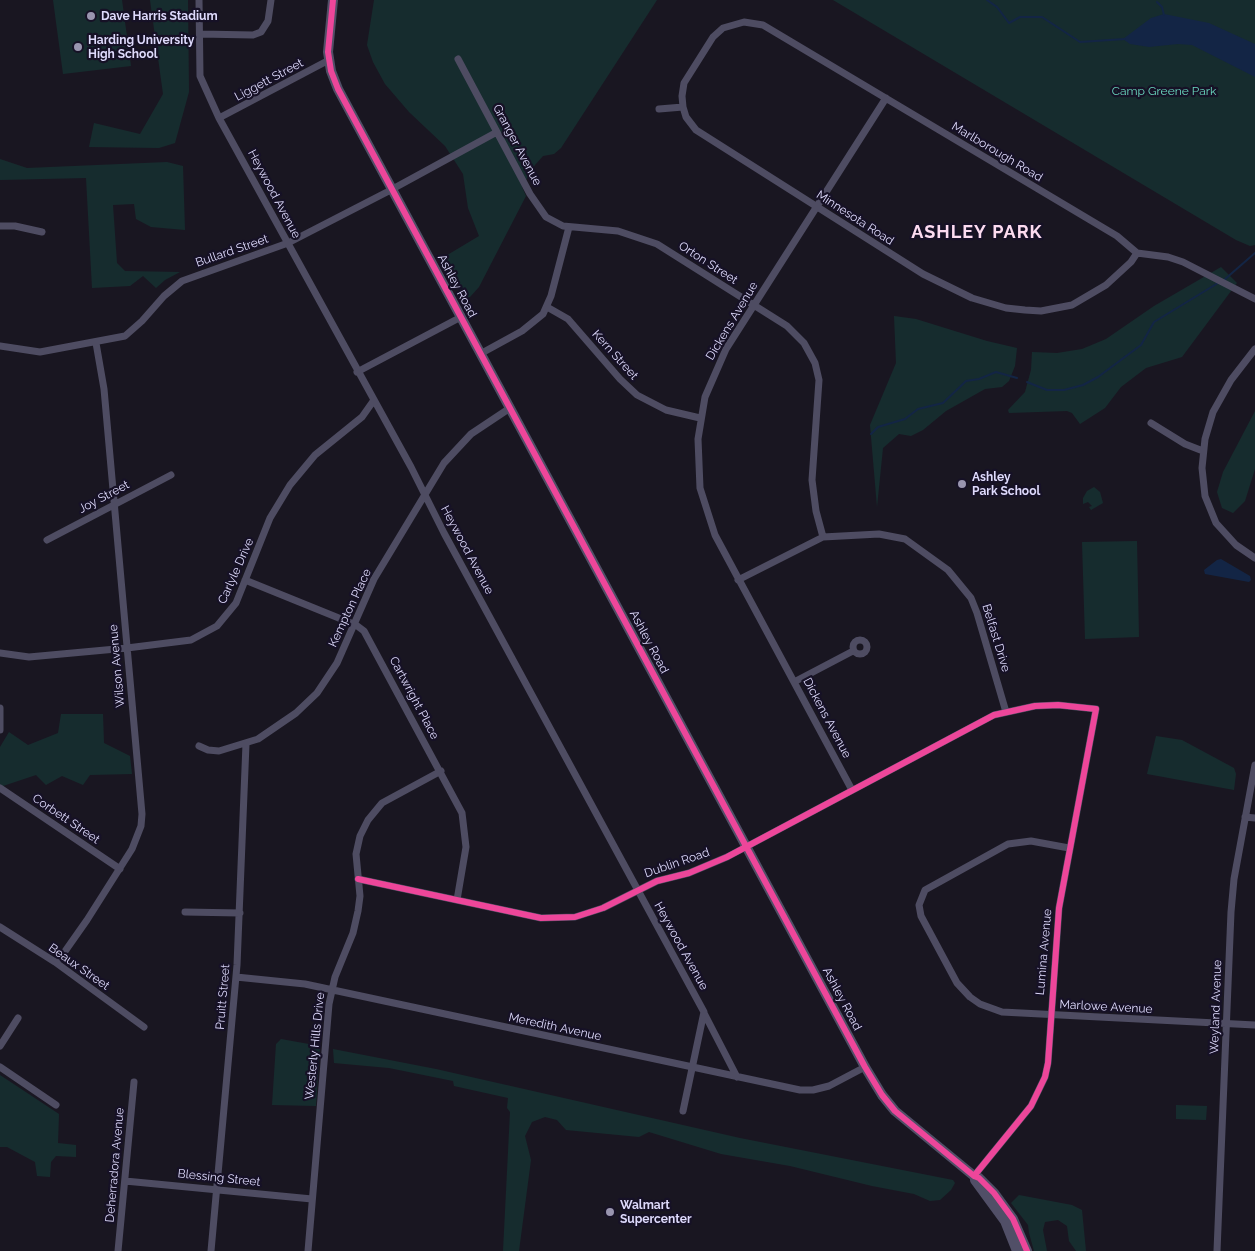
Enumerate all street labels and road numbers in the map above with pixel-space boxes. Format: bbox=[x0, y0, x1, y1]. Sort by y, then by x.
street label: Liggett Street bbox=[232, 56, 306, 104]
street label: Granger Avenue bbox=[489, 102, 545, 188]
street label: Marlborough Road bbox=[949, 119, 1045, 185]
street label: Heywood Avenue bbox=[245, 147, 303, 241]
street label: Minnesota Road bbox=[814, 188, 896, 248]
street label: Bullard Street bbox=[194, 232, 270, 270]
street label: Orton Street bbox=[676, 239, 740, 287]
street label: Ashley Road bbox=[434, 252, 480, 320]
street label: Dickens Avenue bbox=[703, 279, 761, 363]
street label: Kern Street bbox=[589, 327, 641, 383]
street label: Joy Street bbox=[76, 478, 132, 516]
street label: Heywood Avenue bbox=[438, 503, 496, 597]
street label: Carlyle Drive bbox=[215, 536, 257, 606]
street label: Kempton Place bbox=[326, 567, 374, 649]
street label: Belfast Drive bbox=[979, 602, 1013, 674]
street label: Ashley Road bbox=[626, 608, 672, 676]
street label: Wilson Avenue bbox=[106, 624, 128, 708]
street label: Cartwright Place bbox=[386, 654, 442, 742]
street label: Dickens Avenue bbox=[800, 675, 854, 761]
street label: Corbett Street bbox=[29, 791, 103, 847]
street label: Dublin Road bbox=[643, 845, 711, 881]
street label: Heywood Avenue bbox=[651, 899, 711, 993]
street label: Lumina Avenue bbox=[1033, 908, 1055, 996]
street label: Beaux Street bbox=[46, 941, 112, 993]
street label: Weyland Avenue bbox=[1207, 960, 1225, 1054]
street label: Pruitt Street bbox=[213, 964, 233, 1030]
street label: Ashley Road bbox=[819, 965, 865, 1033]
street label: Westerly Hills Drive bbox=[302, 992, 328, 1100]
street label: Marlowe Avenue bbox=[1059, 997, 1153, 1017]
street label: Meredith Avenue bbox=[507, 1010, 603, 1044]
street label: Deherradora Avenue bbox=[103, 1107, 127, 1223]
street label: Blessing Street bbox=[177, 1166, 261, 1190]

